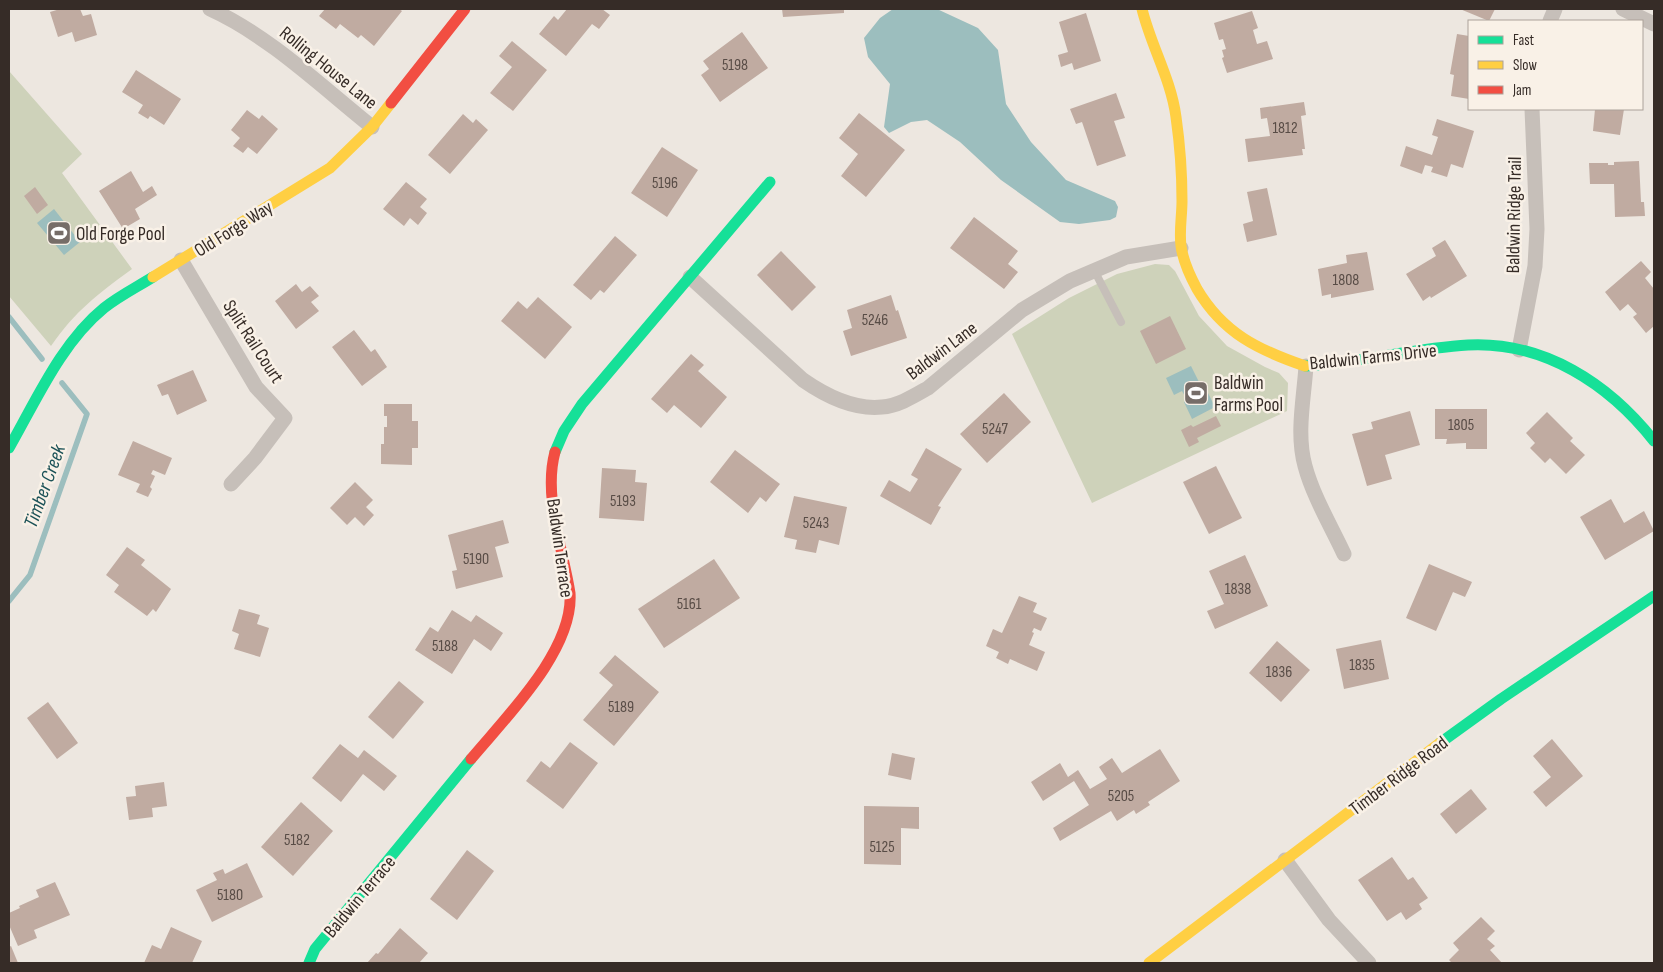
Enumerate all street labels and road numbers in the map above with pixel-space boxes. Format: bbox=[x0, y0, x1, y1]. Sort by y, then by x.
street label: Rolling House Lane bbox=[274, 22, 382, 115]
street label: Baldwin Ridge Trail bbox=[1502, 156, 1527, 274]
street label: Old Forge Way bbox=[190, 196, 278, 262]
street label: Split Rail Court bbox=[217, 296, 288, 388]
street label: Baldwin Lane bbox=[902, 317, 982, 385]
street label: Baldwin Farms Drive bbox=[1309, 339, 1438, 376]
street label: Baldwin Terrace bbox=[541, 497, 578, 599]
street label: Timber Ridge Road bbox=[1345, 732, 1453, 821]
street label: Baldwin Terrace bbox=[319, 851, 401, 943]

